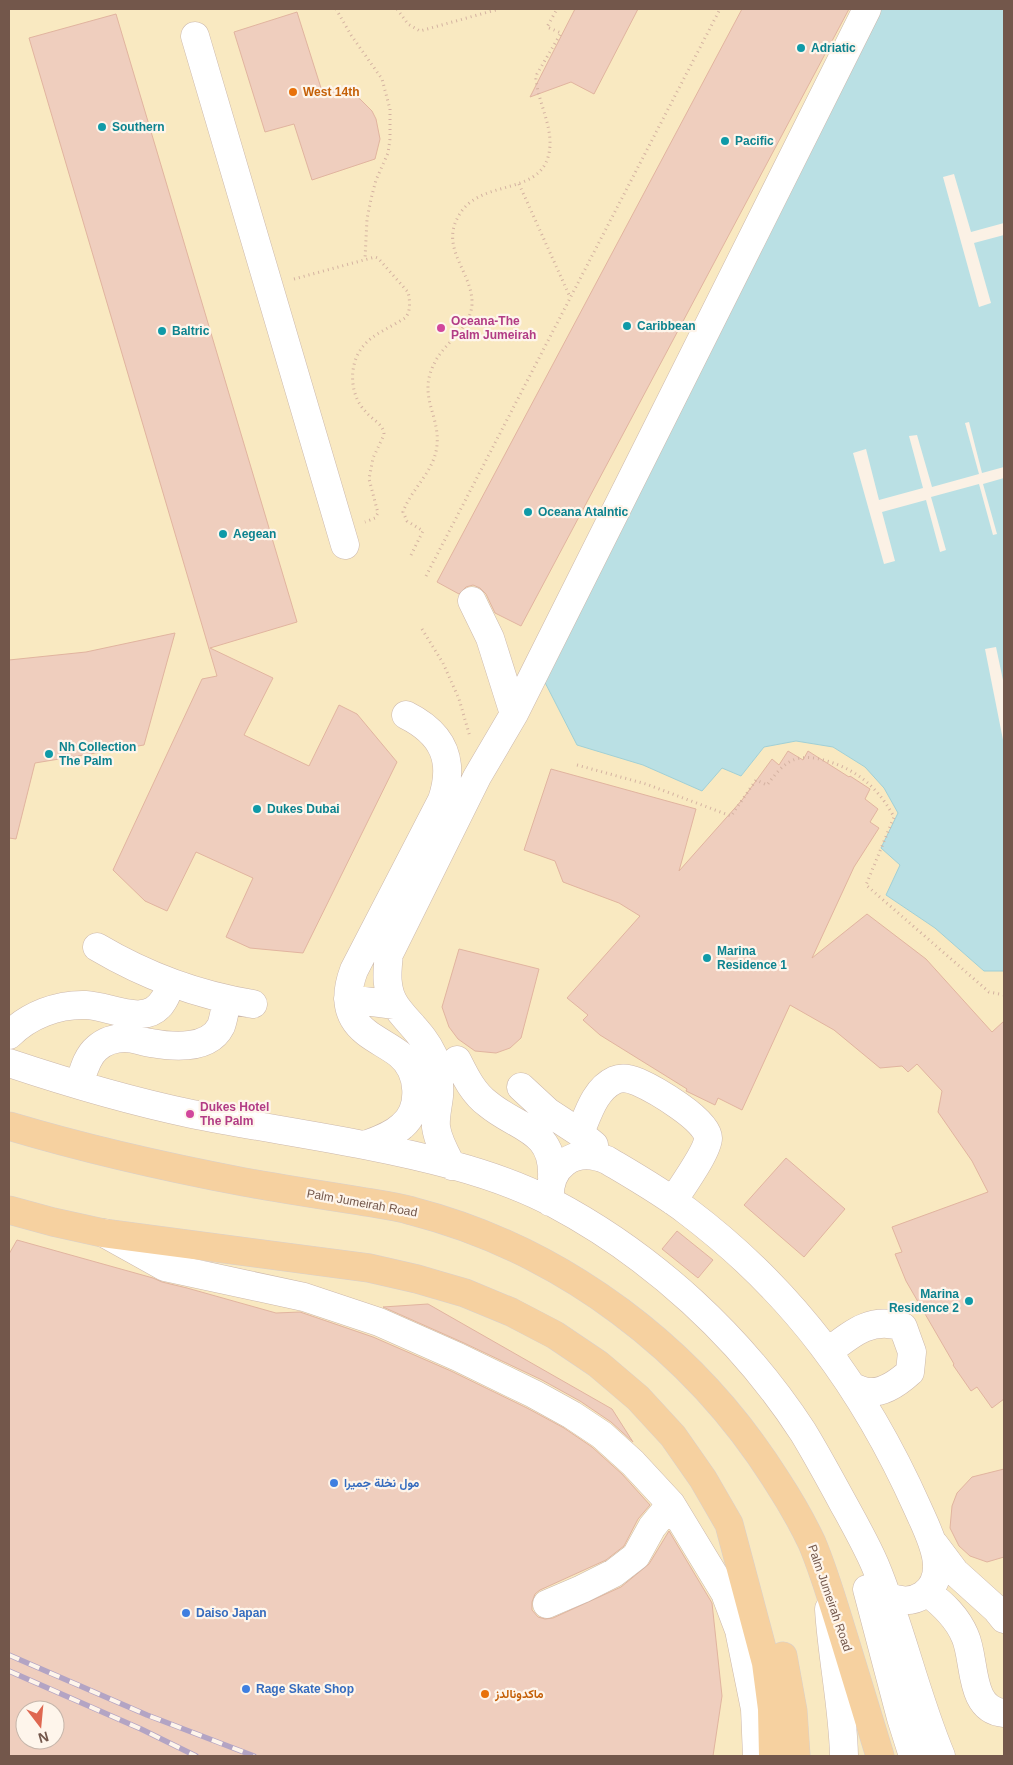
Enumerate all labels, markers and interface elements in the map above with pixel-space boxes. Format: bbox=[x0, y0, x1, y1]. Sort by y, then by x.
place label: Adriatic bbox=[811, 41, 856, 55]
marker: Adriatic bbox=[795, 42, 807, 54]
place label: West 14th bbox=[303, 85, 359, 99]
marker: West 14th bbox=[287, 86, 299, 98]
place label: Southern bbox=[112, 120, 165, 134]
marker: Southern bbox=[96, 121, 108, 133]
place label: Pacific bbox=[735, 134, 774, 148]
marker: Pacific bbox=[719, 135, 731, 147]
place label: Oceana-The Palm Jumeirah bbox=[451, 314, 536, 342]
place label: Caribbean bbox=[637, 319, 696, 333]
marker: Caribbean bbox=[621, 320, 633, 332]
marker: Oceana-The Palm Jumeirah bbox=[435, 322, 447, 334]
place label: Baltric bbox=[172, 324, 210, 338]
marker: Baltric bbox=[156, 325, 168, 337]
place label: Oceana Atalntic bbox=[538, 505, 629, 519]
marker: Oceana Atalntic bbox=[522, 506, 534, 518]
place label: Aegean bbox=[233, 527, 276, 541]
marker: Aegean bbox=[217, 528, 229, 540]
place label: Nh Collection The Palm bbox=[59, 740, 136, 768]
marker: Nh Collection The Palm bbox=[43, 748, 55, 760]
place label: Dukes Dubai bbox=[267, 802, 340, 816]
marker: Dukes Dubai bbox=[251, 803, 263, 815]
place label: Marina Residence 1 bbox=[717, 944, 787, 972]
marker: Marina Residence 1 bbox=[701, 952, 713, 964]
place label: Dukes Hotel The Palm bbox=[200, 1100, 269, 1128]
marker: Dukes Hotel The Palm bbox=[184, 1108, 196, 1120]
street label: Palm Jumeirah Road bbox=[306, 1186, 418, 1220]
place label: Marina Residence 2 bbox=[889, 1287, 959, 1315]
marker: Marina Residence 2 bbox=[963, 1295, 975, 1307]
place label: مول نخلة جميرا bbox=[344, 1476, 420, 1491]
marker: مول نخلة جميرا bbox=[328, 1477, 340, 1489]
street label: Palm Jumeirah Road bbox=[805, 1543, 855, 1653]
place label: Daiso Japan bbox=[196, 1606, 267, 1620]
marker: Daiso Japan bbox=[180, 1607, 192, 1619]
place label: Rage Skate Shop bbox=[256, 1682, 354, 1696]
marker: Rage Skate Shop bbox=[240, 1683, 252, 1695]
place label: ماكدونالدز bbox=[494, 1687, 544, 1702]
marker: ماكدونالدز bbox=[479, 1688, 491, 1700]
north arrow bbox=[15, 1700, 65, 1750]
text: N bbox=[37, 1728, 51, 1747]

